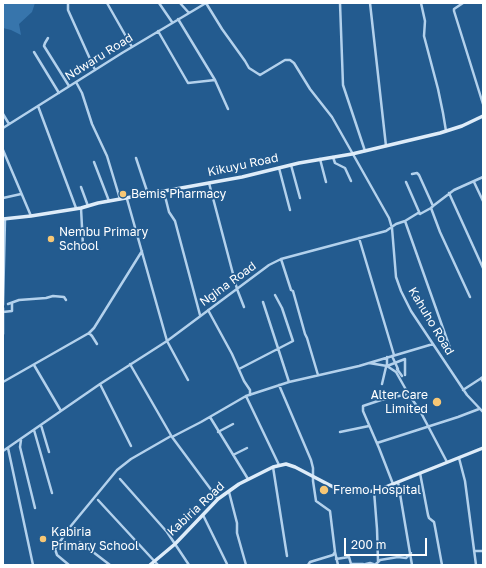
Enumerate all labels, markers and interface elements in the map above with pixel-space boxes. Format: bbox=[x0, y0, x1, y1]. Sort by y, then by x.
street label: Ndwaru Road bbox=[62, 30, 136, 84]
street label: Kikuyu Road bbox=[206, 150, 280, 180]
place label: Bemis Pharmacy bbox=[131, 187, 226, 201]
marker: Bemis Pharmacy bbox=[118, 189, 128, 199]
place label: Nembu Primary School bbox=[59, 225, 148, 253]
marker: Nembu Primary School bbox=[46, 234, 56, 244]
street label: Ngina Road bbox=[197, 259, 259, 309]
street label: Kahuho Road bbox=[405, 284, 457, 358]
place label: Alter Care Limited bbox=[371, 388, 428, 416]
marker: Alter Care Limited bbox=[431, 396, 443, 408]
street label: Kabiria Road bbox=[165, 479, 227, 539]
place label: Fremo Hospital bbox=[333, 483, 421, 497]
marker: Fremo Hospital bbox=[318, 484, 330, 496]
place label: Kabiria Primary School bbox=[51, 525, 139, 553]
scale bar bbox=[346, 530, 429, 556]
marker: Kabiria Primary School bbox=[38, 534, 48, 544]
text: 200 m bbox=[351, 537, 386, 552]

